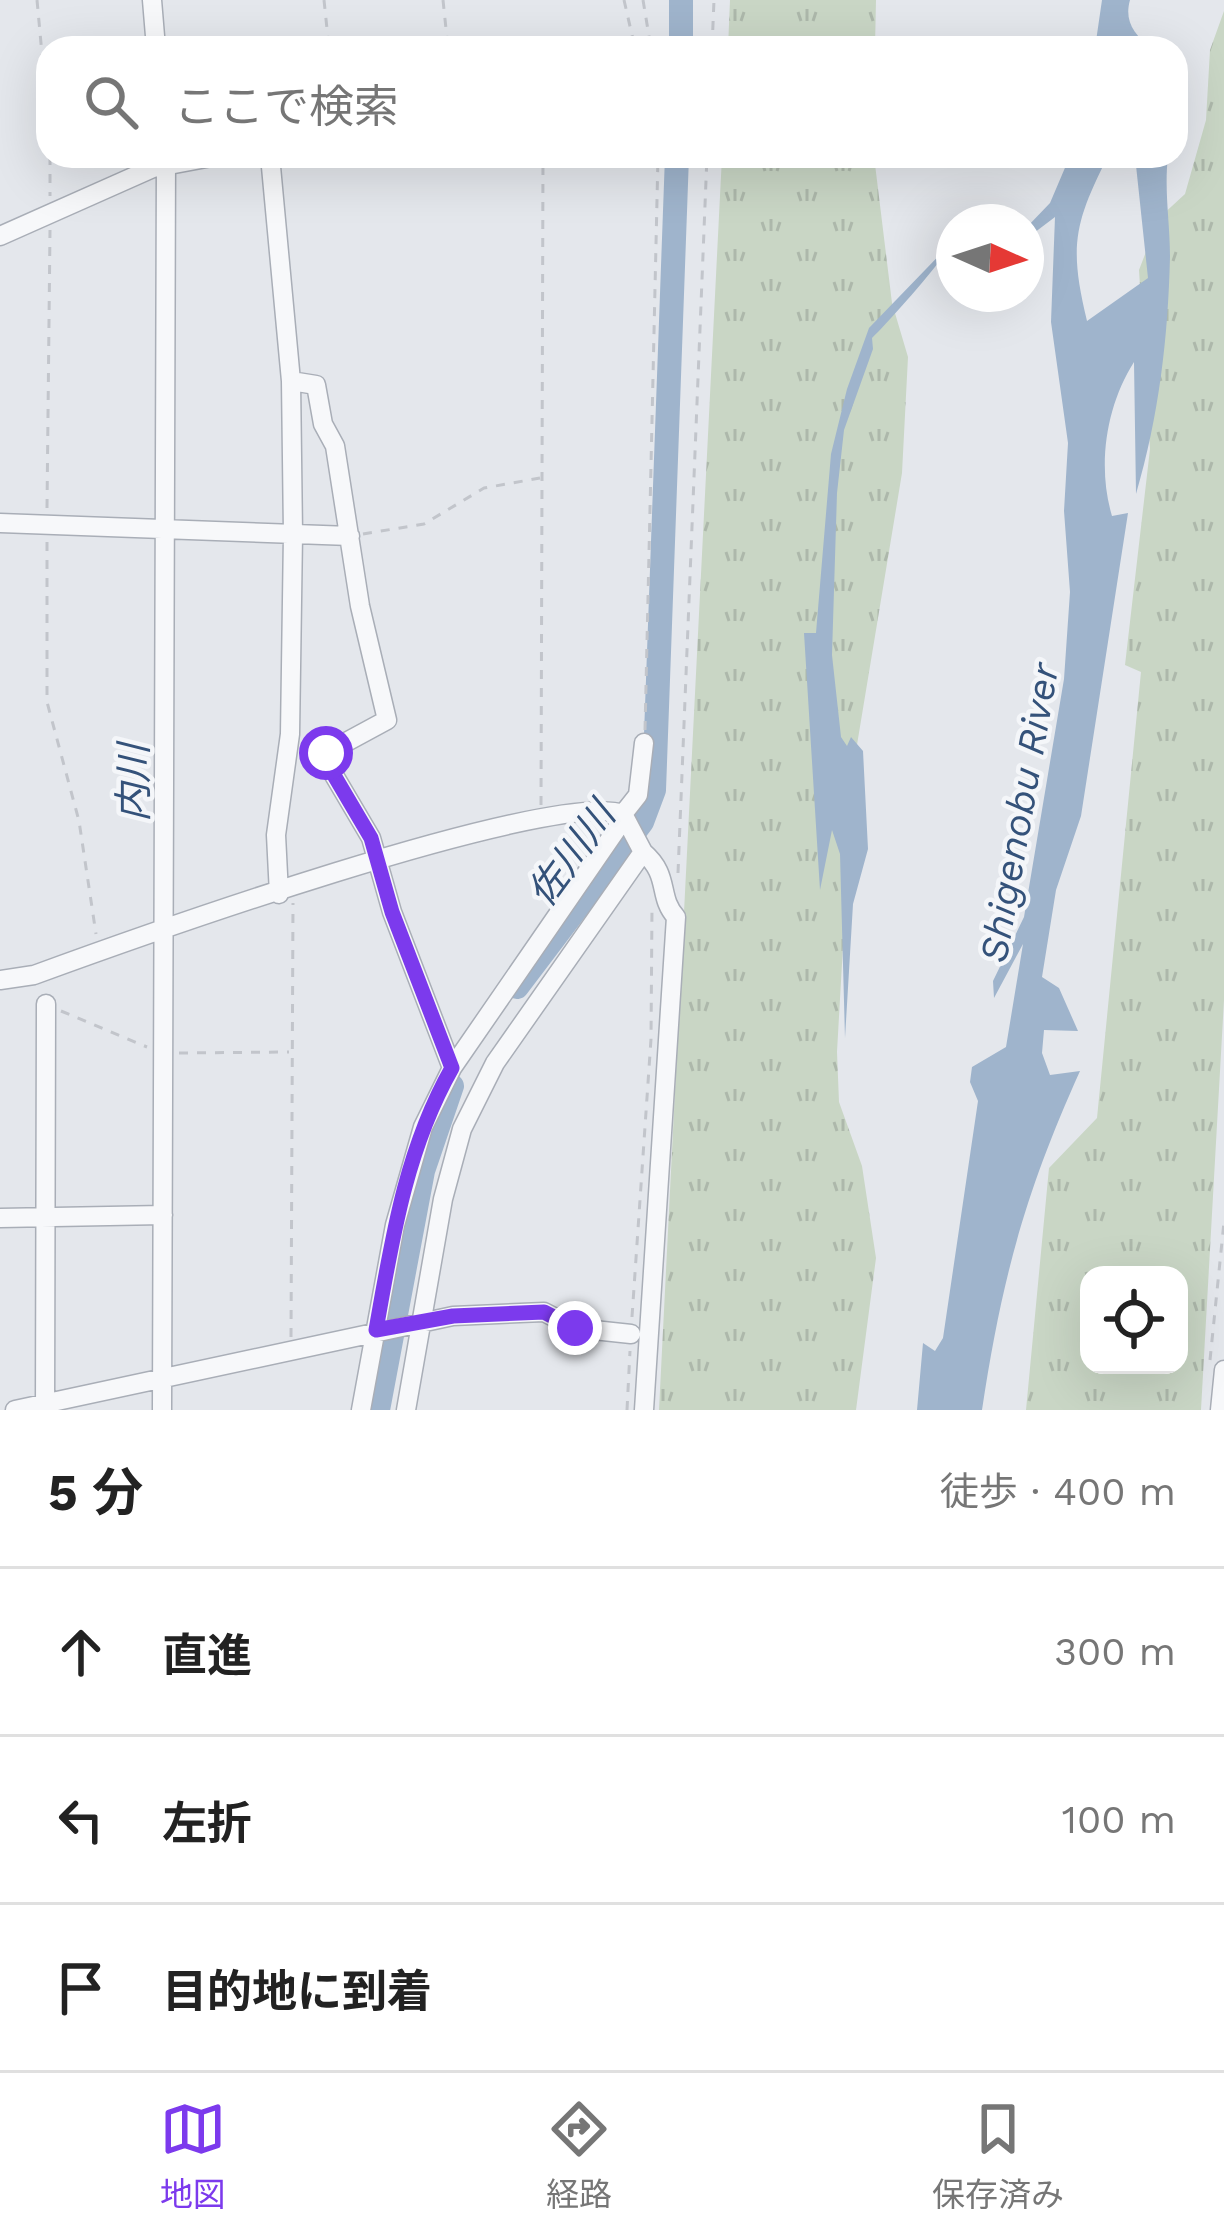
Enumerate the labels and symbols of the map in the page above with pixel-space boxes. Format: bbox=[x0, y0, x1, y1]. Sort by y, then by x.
north arrow bbox=[936, 204, 1044, 312]
water label: Shigenobu River bbox=[970, 658, 1068, 966]
route start bbox=[299, 726, 353, 780]
water label: 内川 bbox=[111, 740, 156, 822]
water label: 佐川川 bbox=[518, 790, 626, 915]
route end bbox=[548, 1301, 602, 1355]

